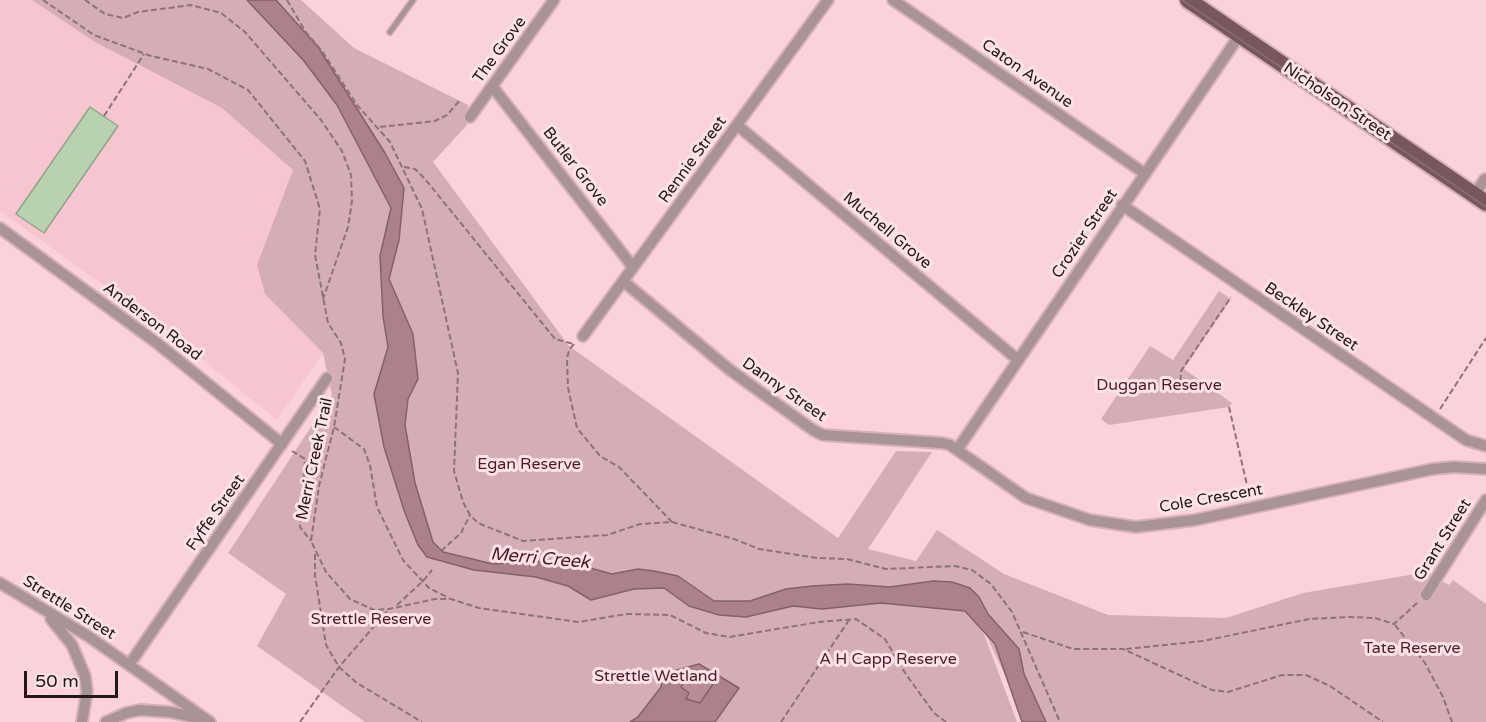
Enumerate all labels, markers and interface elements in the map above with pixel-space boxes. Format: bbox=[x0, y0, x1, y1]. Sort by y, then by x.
street label: The Grove bbox=[469, 13, 531, 87]
street label: Caton Avenue bbox=[978, 36, 1076, 112]
street label: Nicholson Street bbox=[1280, 59, 1394, 145]
street label: Rennie Street bbox=[655, 113, 731, 207]
street label: Butler Grove bbox=[538, 124, 612, 210]
street label: Crozier Street bbox=[1048, 186, 1122, 282]
street label: Muchell Grove bbox=[839, 188, 935, 274]
street label: Anderson Road bbox=[99, 279, 205, 365]
street label: Beckley Street bbox=[1261, 279, 1361, 355]
street label: Danny Street bbox=[738, 354, 830, 426]
park label: Duggan Reserve bbox=[1096, 376, 1222, 396]
street label: Merri Creek Trail bbox=[293, 396, 337, 522]
park label: Egan Reserve bbox=[477, 455, 581, 475]
street label: Fyffe Street bbox=[183, 471, 249, 555]
street label: Cole Crescent bbox=[1158, 480, 1264, 518]
street label: Grant Street bbox=[1410, 496, 1476, 584]
water label: Merri Creek bbox=[490, 544, 590, 574]
street label: Strettle Street bbox=[19, 572, 119, 644]
park label: Strettle Reserve bbox=[311, 610, 431, 630]
park label: Tate Reserve bbox=[1363, 639, 1461, 659]
park label: A H Capp Reserve bbox=[819, 650, 957, 670]
scale bar bbox=[27, 659, 122, 697]
park label: Strettle Wetland bbox=[594, 667, 718, 687]
text: 50 m bbox=[35, 670, 79, 692]

